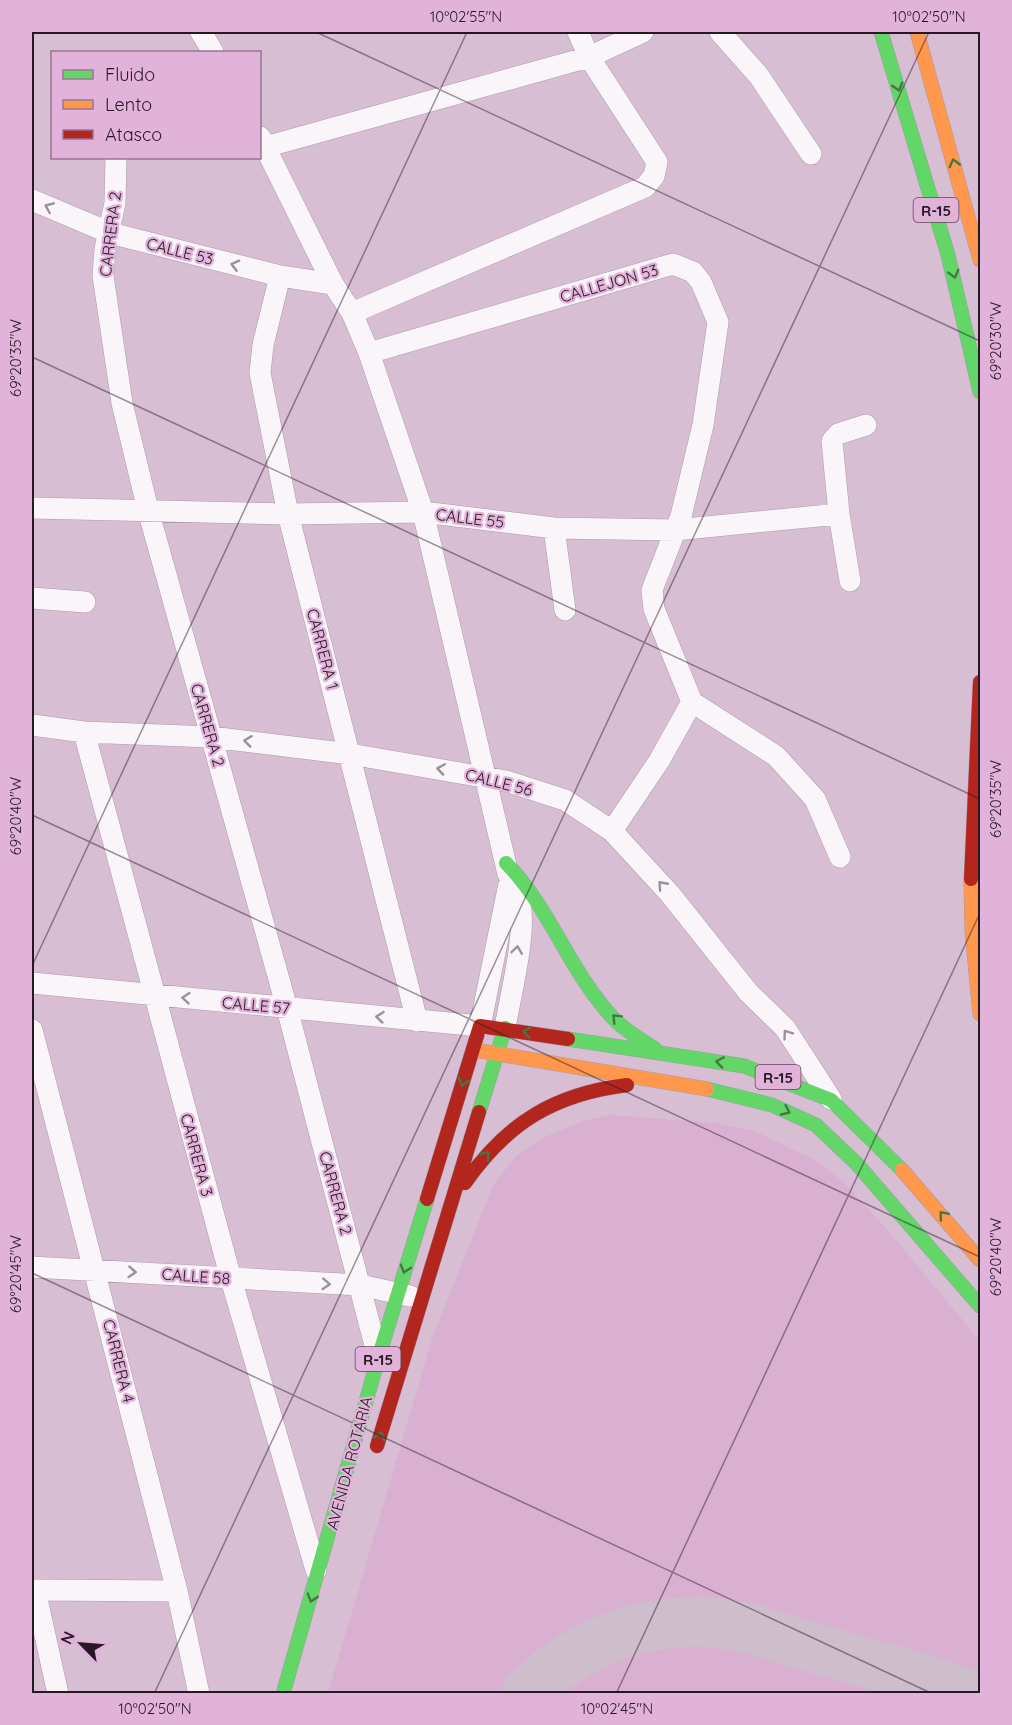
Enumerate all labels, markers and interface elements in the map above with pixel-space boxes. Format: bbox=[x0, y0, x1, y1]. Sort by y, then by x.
text: 10°02'55"N bbox=[430, 7, 502, 26]
text: 10°02'50"N bbox=[892, 7, 966, 26]
legend bbox=[51, 51, 261, 159]
text: Fluido bbox=[105, 63, 155, 86]
one-way arrow bbox=[891, 81, 903, 92]
text: Lento bbox=[105, 93, 152, 116]
text: Atasco bbox=[105, 123, 162, 146]
one-way arrow bbox=[948, 159, 961, 169]
street label: CARRERA 2 bbox=[95, 190, 125, 278]
road number: R-15 bbox=[914, 198, 958, 222]
one-way arrow bbox=[44, 202, 55, 214]
street label: CALLE 53 bbox=[144, 233, 216, 269]
one-way arrow bbox=[230, 259, 240, 272]
street label: CALLEJON 53 bbox=[558, 259, 660, 307]
one-way arrow bbox=[947, 268, 959, 279]
text: 69°20'30"W bbox=[986, 301, 1005, 380]
text: 69°20'35"W bbox=[6, 319, 25, 397]
street label: CALLE 55 bbox=[435, 504, 505, 532]
street label: CARRERA 1 bbox=[303, 606, 343, 692]
street label: CARRERA 2 bbox=[187, 681, 229, 769]
one-way arrow bbox=[243, 736, 252, 748]
text: 69°20'35"W bbox=[986, 760, 1005, 838]
one-way arrow bbox=[436, 763, 445, 775]
street label: CALLE 56 bbox=[463, 764, 535, 800]
text: 69°20'40"W bbox=[6, 776, 25, 855]
one-way arrow bbox=[658, 881, 669, 892]
one-way arrow bbox=[511, 945, 523, 955]
one-way arrow bbox=[181, 992, 190, 1005]
street label: CALLE 57 bbox=[221, 992, 291, 1018]
one-way arrow bbox=[375, 1011, 384, 1024]
one-way arrow bbox=[612, 1014, 622, 1025]
one-way arrow bbox=[523, 1026, 532, 1038]
one-way arrow bbox=[784, 1029, 795, 1040]
one-way arrow bbox=[715, 1057, 724, 1069]
road number: R-15 bbox=[756, 1065, 800, 1089]
one-way arrow bbox=[458, 1076, 470, 1087]
one-way arrow bbox=[780, 1104, 791, 1116]
street label: CARRERA 3 bbox=[176, 1111, 218, 1199]
street label: CARRERA 2 bbox=[315, 1149, 357, 1237]
one-way arrow bbox=[479, 1151, 490, 1162]
one-way arrow bbox=[940, 1211, 951, 1222]
text: 69°20'40"W bbox=[986, 1217, 1005, 1296]
text: 69°20'45"W bbox=[6, 1235, 25, 1313]
one-way arrow bbox=[400, 1263, 413, 1274]
street label: CALLE 58 bbox=[161, 1264, 231, 1288]
one-way arrow bbox=[127, 1265, 136, 1278]
one-way arrow bbox=[322, 1277, 331, 1290]
street label: CARRERA 4 bbox=[99, 1317, 139, 1405]
road number: R-15 bbox=[356, 1347, 400, 1371]
street label: AVENIDA ROTARIA bbox=[322, 1394, 376, 1532]
one-way arrow bbox=[373, 1431, 385, 1442]
one-way arrow bbox=[307, 1592, 319, 1603]
north arrow bbox=[51, 1614, 111, 1674]
text: N bbox=[56, 1628, 79, 1647]
text: 10°02'50"N bbox=[118, 1699, 192, 1718]
text: 10°02'45"N bbox=[581, 1699, 653, 1718]

